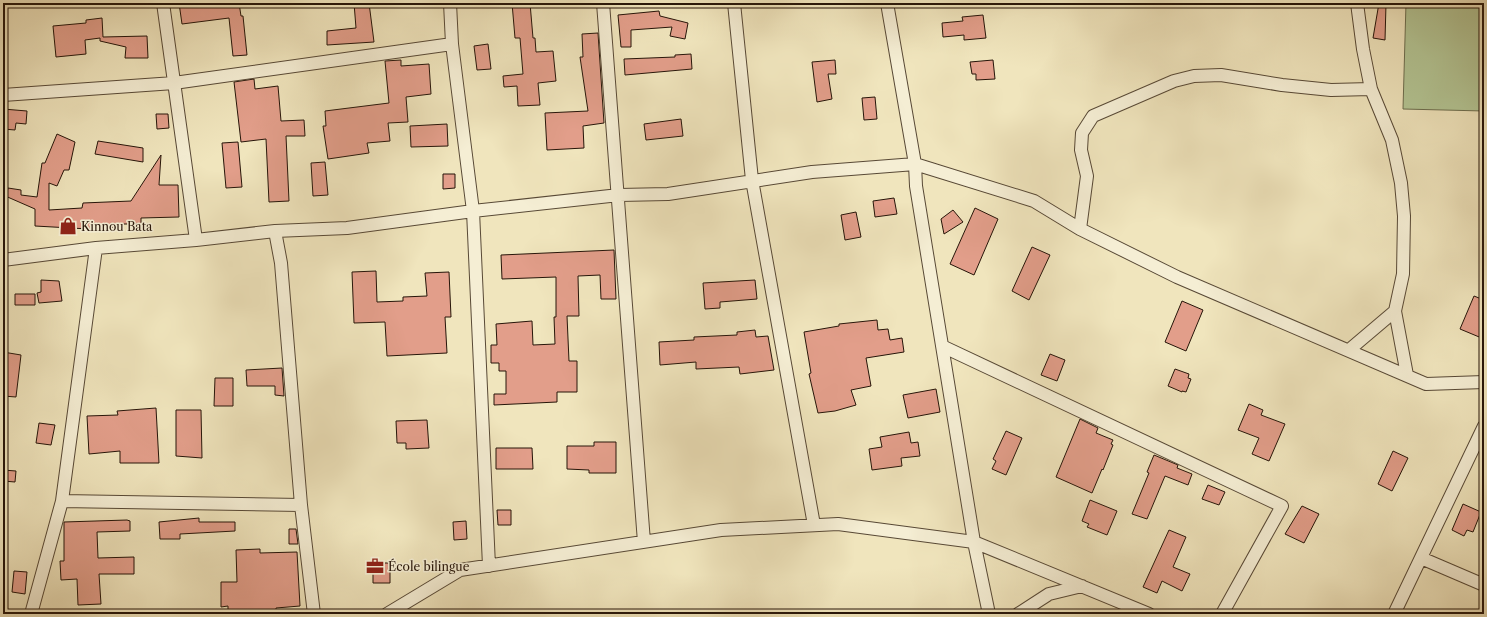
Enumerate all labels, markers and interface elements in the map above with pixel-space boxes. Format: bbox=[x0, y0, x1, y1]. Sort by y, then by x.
shop icon: Kinnou Bata bbox=[58, 216, 78, 236]
place label: Kinnou Bata bbox=[81, 219, 153, 234]
office icon: École bilingue bbox=[365, 556, 385, 576]
place label: École bilingue bbox=[388, 558, 470, 574]

